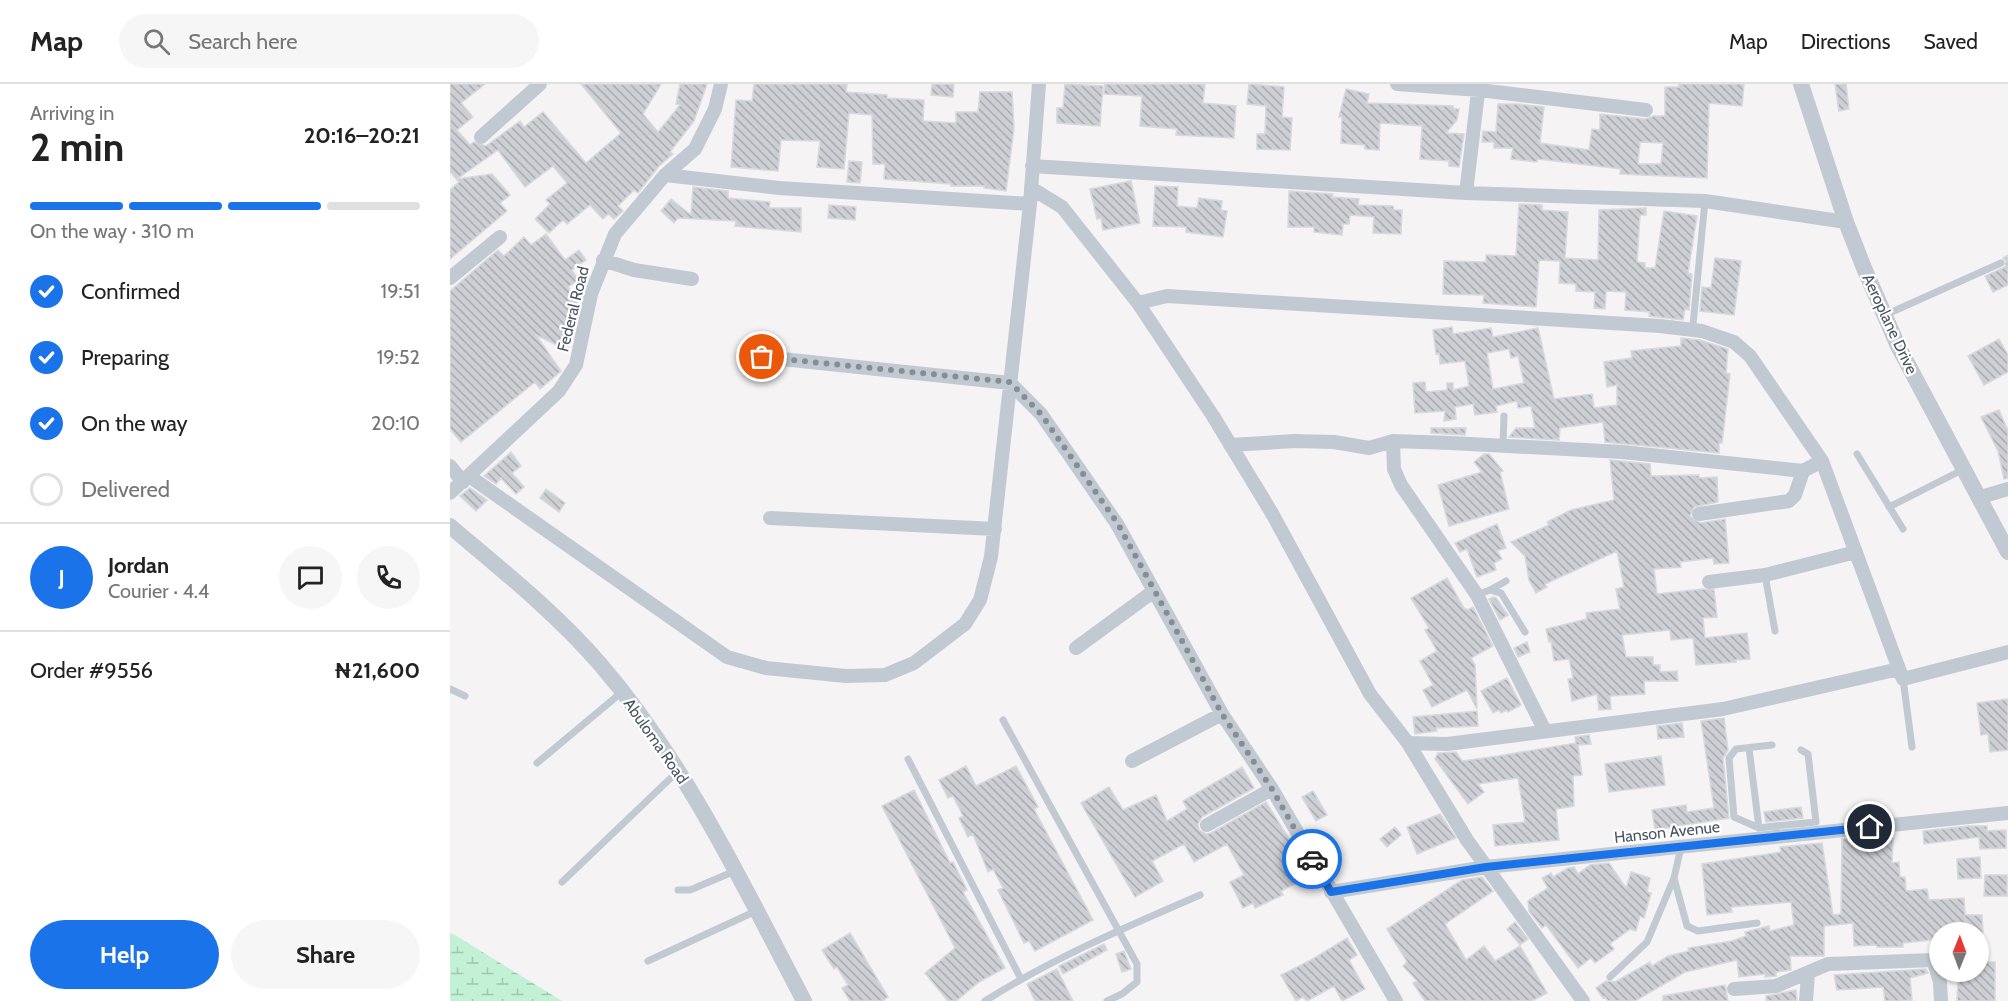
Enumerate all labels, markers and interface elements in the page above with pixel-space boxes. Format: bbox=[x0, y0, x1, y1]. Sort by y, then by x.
search box bbox=[119, 14, 539, 68]
text: Map bbox=[30, 24, 83, 58]
icon: search bbox=[140, 25, 173, 58]
text: Search here bbox=[188, 28, 297, 55]
text: Map bbox=[1729, 29, 1768, 54]
text: Directions bbox=[1801, 29, 1890, 54]
text: Saved bbox=[1923, 29, 1978, 54]
text: Arriving in bbox=[30, 101, 114, 125]
text: 20:16–20:21 bbox=[304, 122, 420, 149]
text: 2 min bbox=[30, 123, 124, 171]
text: On the way · 310 m bbox=[30, 219, 194, 243]
street label: Federal Road bbox=[553, 264, 593, 354]
street label: Aeroplane Drive bbox=[1858, 271, 1922, 377]
icon: check bbox=[30, 275, 63, 308]
text: Confirmed bbox=[81, 278, 180, 305]
text: 19:51 bbox=[381, 279, 420, 303]
pin bbox=[736, 331, 787, 382]
icon: bag bbox=[745, 340, 778, 373]
icon: check bbox=[30, 341, 63, 374]
text: Preparing bbox=[81, 344, 169, 371]
text: 19:52 bbox=[377, 345, 420, 369]
icon: check bbox=[30, 407, 63, 440]
text: On the way bbox=[81, 410, 188, 437]
text: 20:10 bbox=[371, 411, 420, 435]
text: Delivered bbox=[81, 476, 170, 503]
button: chat bbox=[279, 546, 342, 609]
button: phone bbox=[357, 546, 420, 609]
text: Jordan bbox=[108, 552, 169, 579]
text: J bbox=[58, 564, 65, 591]
text: Courier · 4.4 bbox=[108, 579, 209, 603]
text: Order #9556 bbox=[30, 657, 153, 684]
text: ₦21,600 bbox=[334, 657, 420, 684]
street label: Abuloma Road bbox=[620, 695, 692, 787]
pin bbox=[1844, 801, 1895, 852]
icon: home bbox=[1853, 810, 1886, 843]
street label: Hanson Avenue bbox=[1613, 817, 1721, 847]
courier bbox=[1282, 829, 1342, 889]
icon: car bbox=[1296, 843, 1329, 876]
button: Help bbox=[30, 920, 219, 989]
button: Share bbox=[231, 920, 420, 989]
north arrow bbox=[1929, 922, 1989, 982]
map controls bbox=[1929, 922, 1989, 982]

